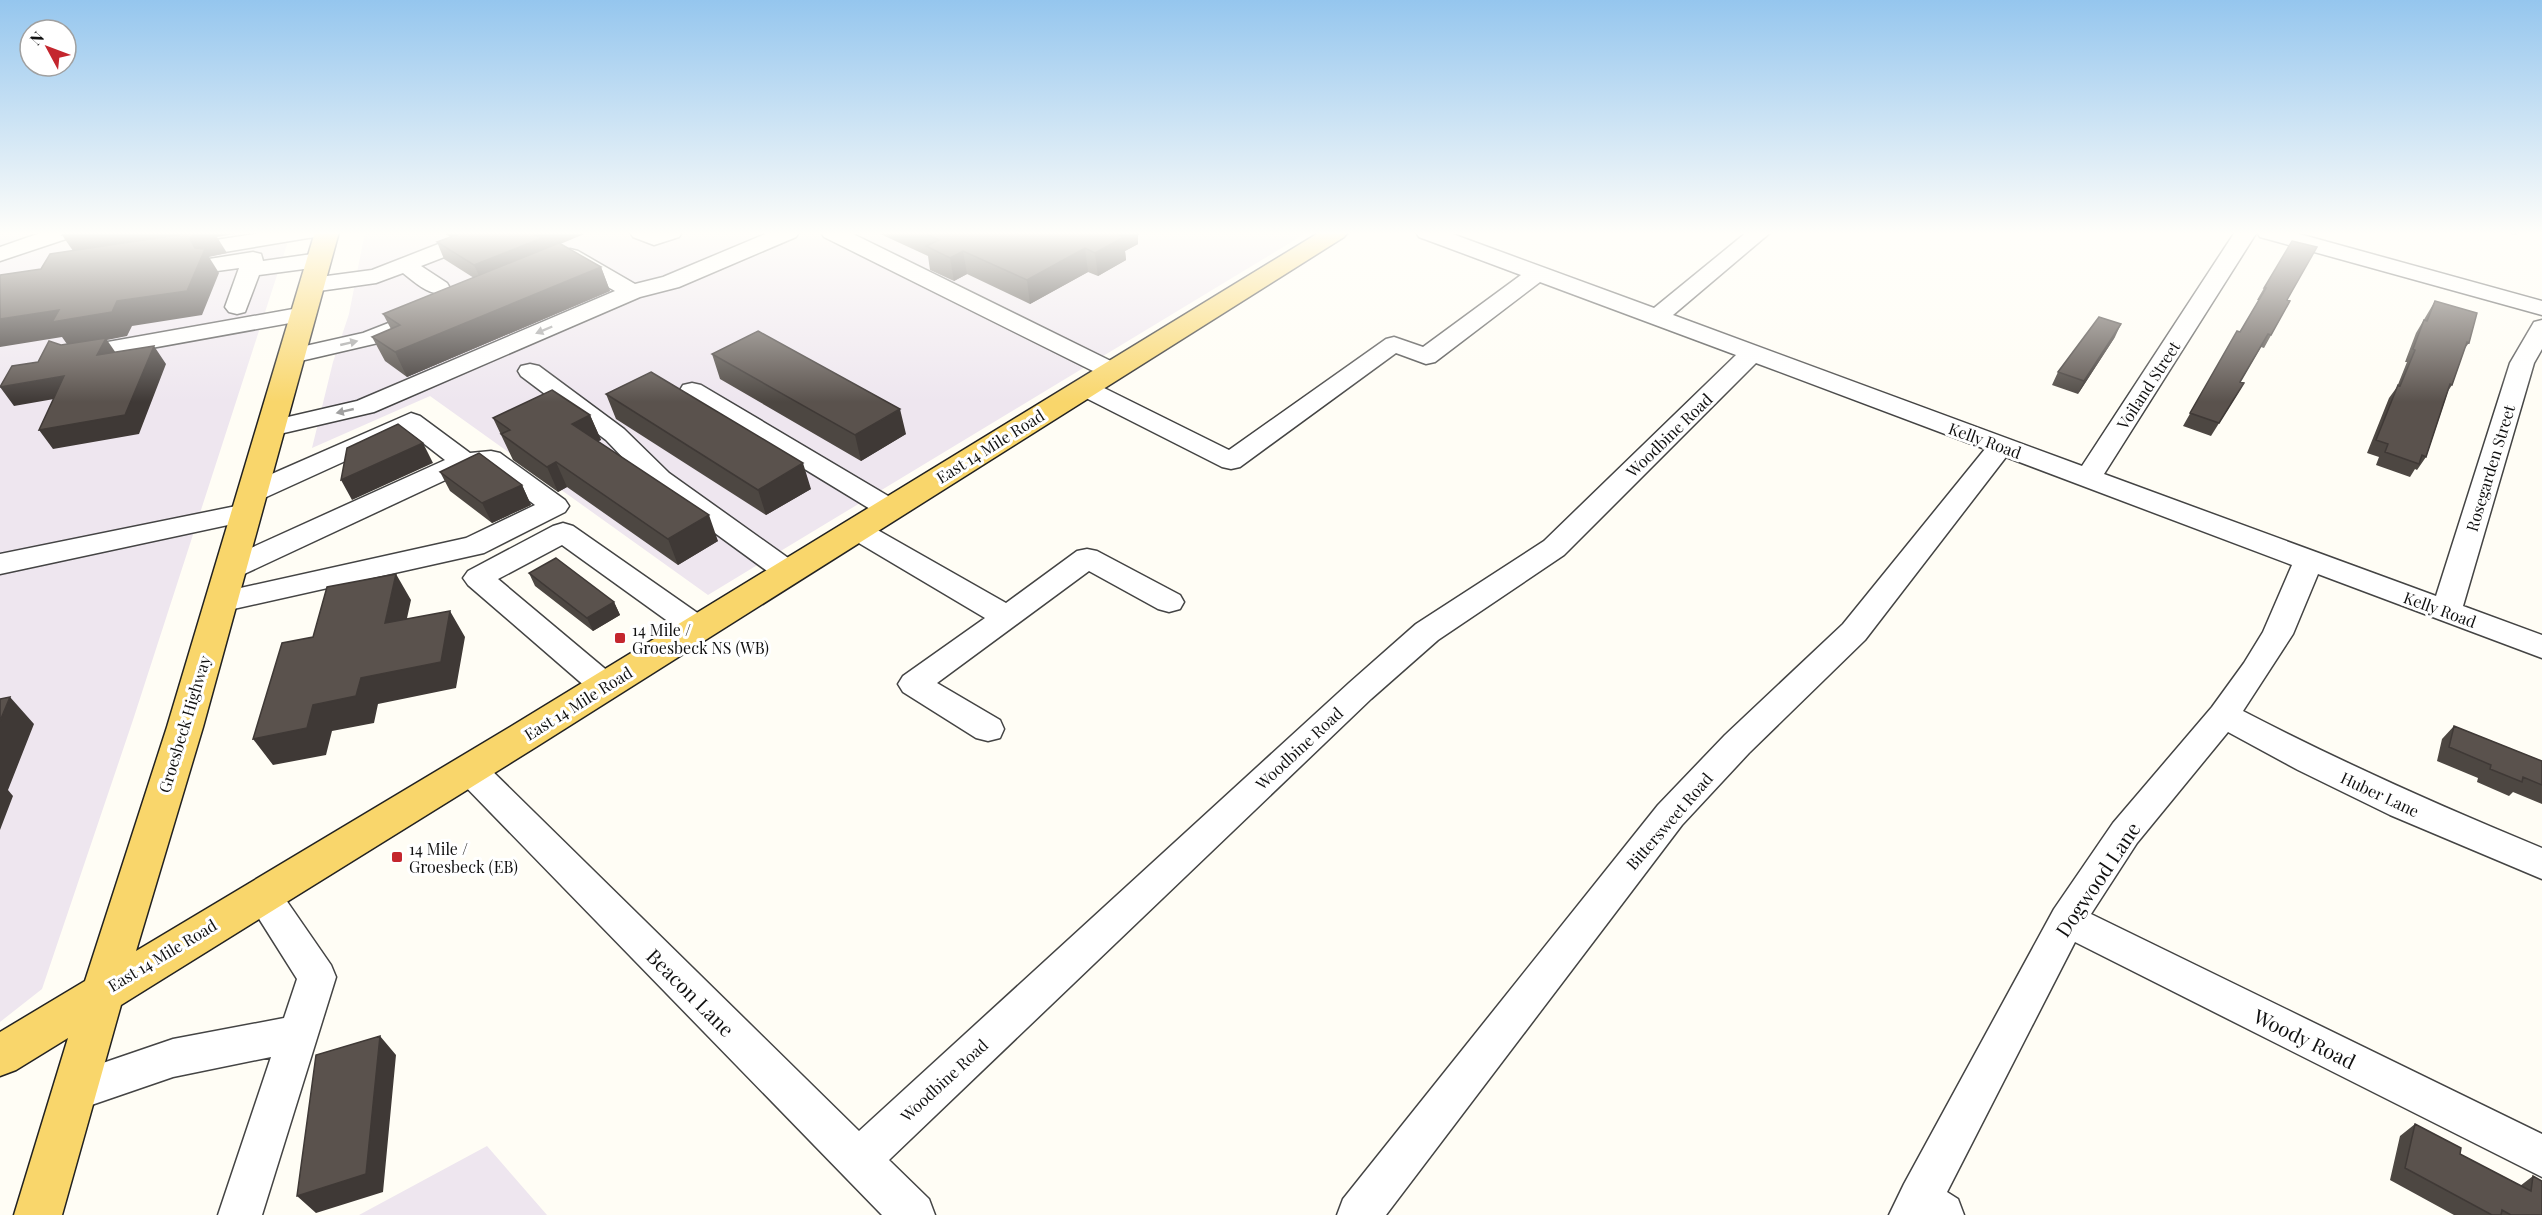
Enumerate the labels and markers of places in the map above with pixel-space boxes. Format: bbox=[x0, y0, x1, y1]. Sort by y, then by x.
place label: 14 Mile / Groesbeck NS (WB) bbox=[632, 619, 769, 658]
marker: 14 Mile / Groesbeck NS (WB) bbox=[613, 631, 627, 645]
place label: 14 Mile / Groesbeck (EB) bbox=[409, 838, 518, 877]
marker: 14 Mile / Groesbeck (EB) bbox=[390, 850, 404, 864]

